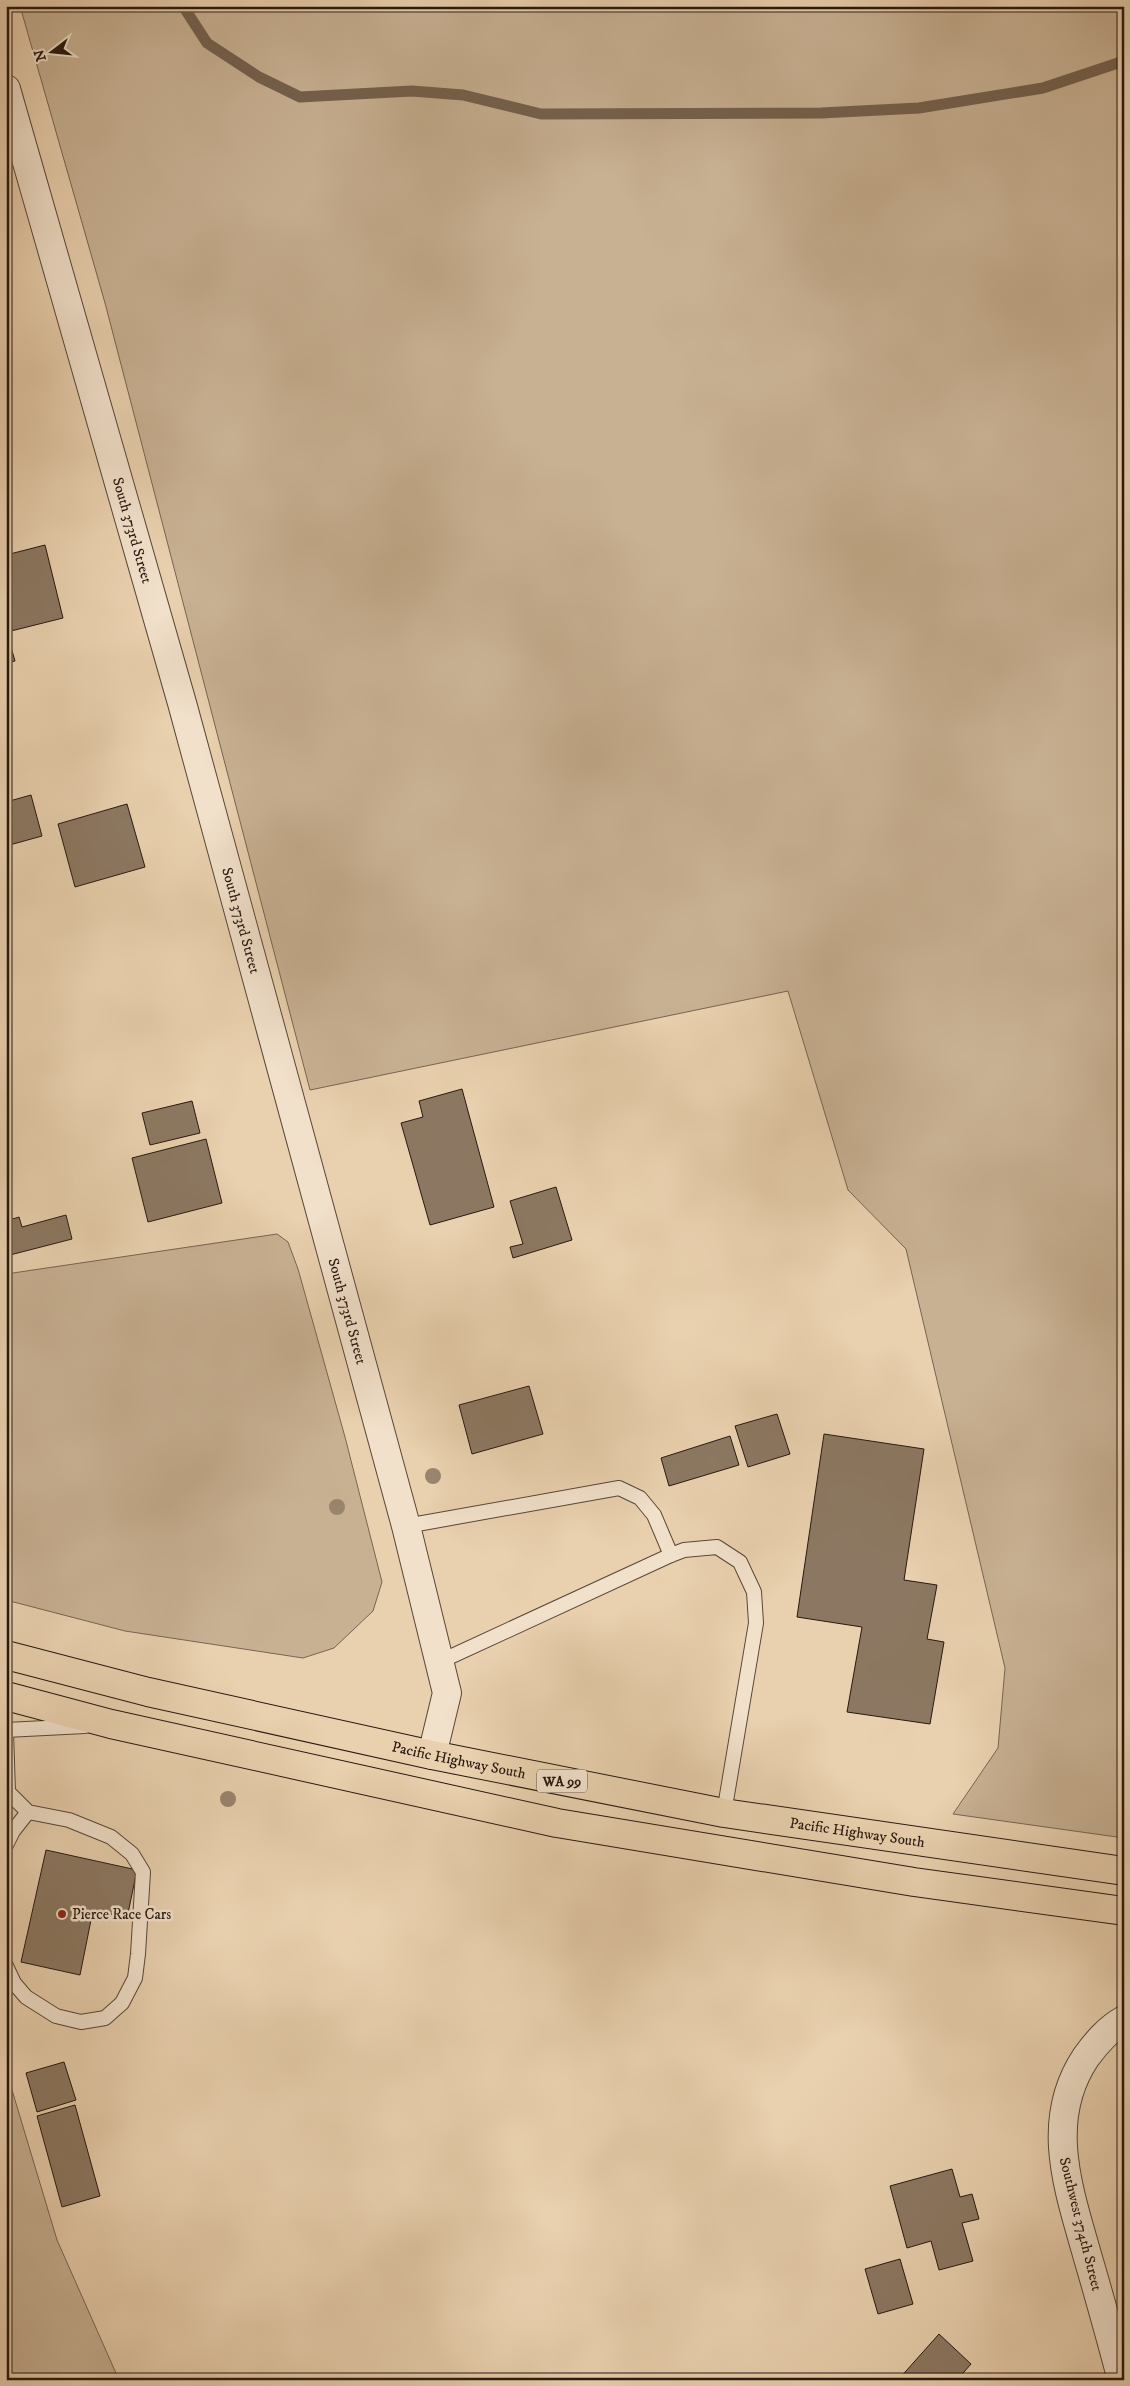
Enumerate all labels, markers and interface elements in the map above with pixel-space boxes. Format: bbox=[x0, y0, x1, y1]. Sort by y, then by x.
north arrow bbox=[28, 28, 78, 78]
text: N bbox=[30, 47, 51, 63]
street label: South 373rd Street bbox=[108, 475, 156, 586]
street label: South 373rd Street bbox=[217, 865, 264, 976]
street label: South 373rd Street bbox=[324, 1256, 371, 1367]
street label: Pacific Highway South bbox=[390, 1737, 528, 1783]
road number: WA 99 bbox=[537, 1770, 587, 1792]
street label: Pacific Highway South bbox=[788, 1814, 926, 1852]
place label: Pierce Race Cars bbox=[72, 1905, 171, 1924]
marker: Pierce Race Cars bbox=[56, 1908, 68, 1920]
street label: Southwest 374th Street bbox=[1055, 2155, 1106, 2293]

